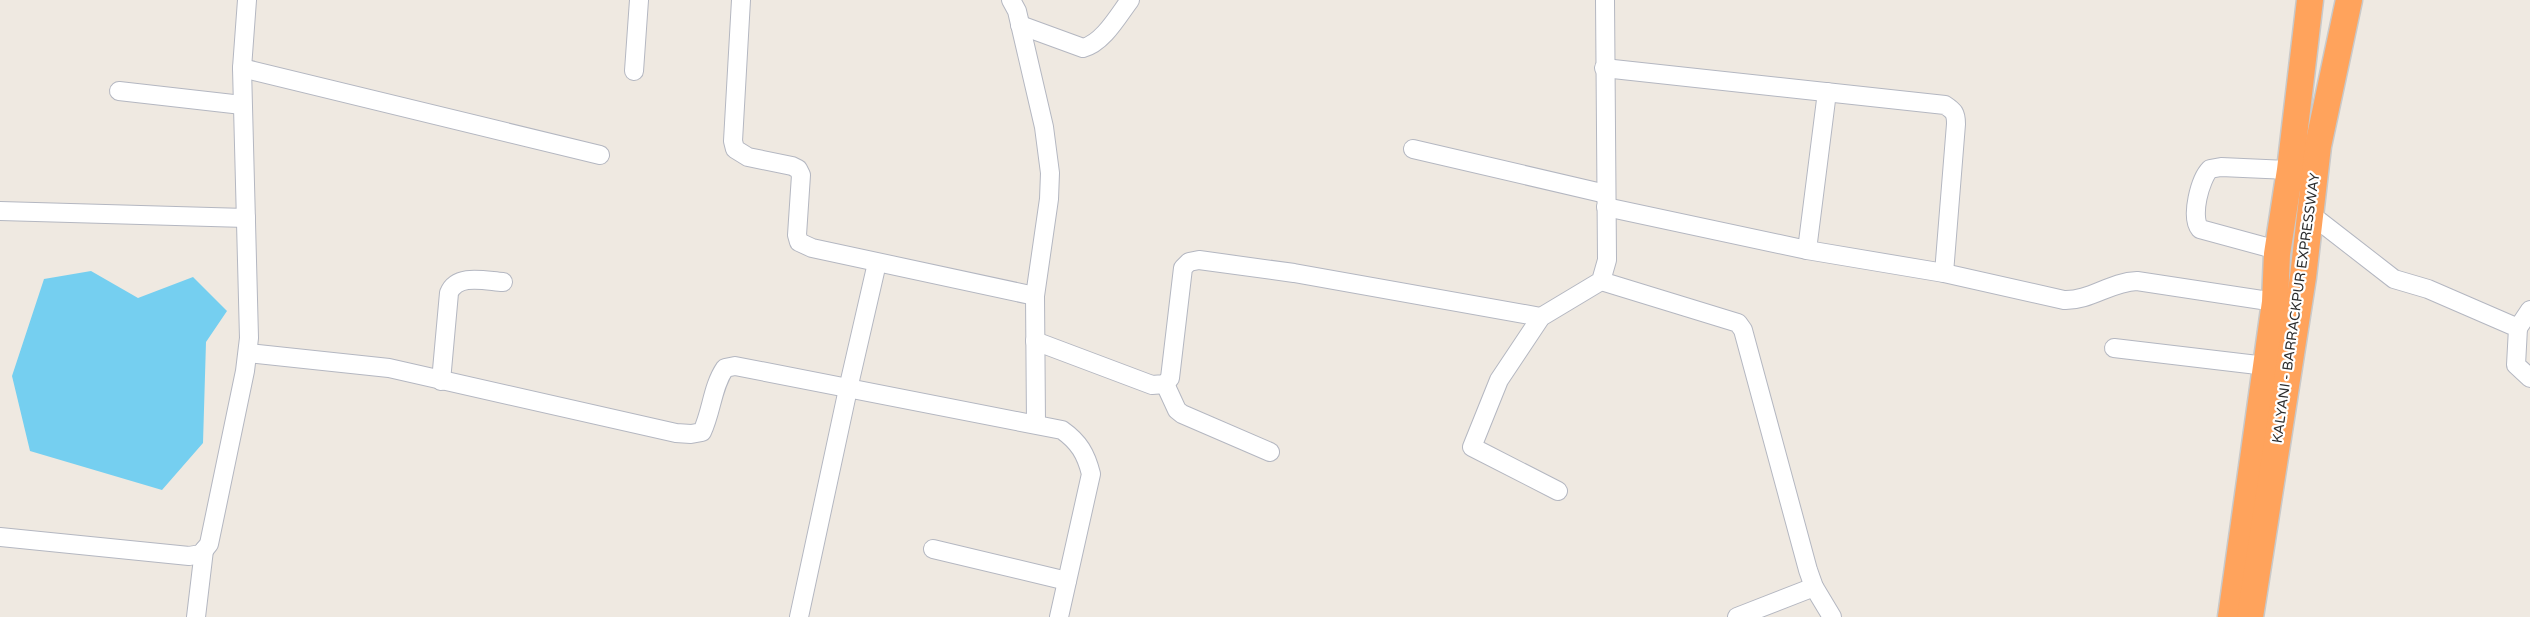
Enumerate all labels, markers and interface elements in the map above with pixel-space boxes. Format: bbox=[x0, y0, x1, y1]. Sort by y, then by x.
street label: KALYANI - BARRACKPUR EXPRESSWAY bbox=[2269, 172, 2323, 444]

